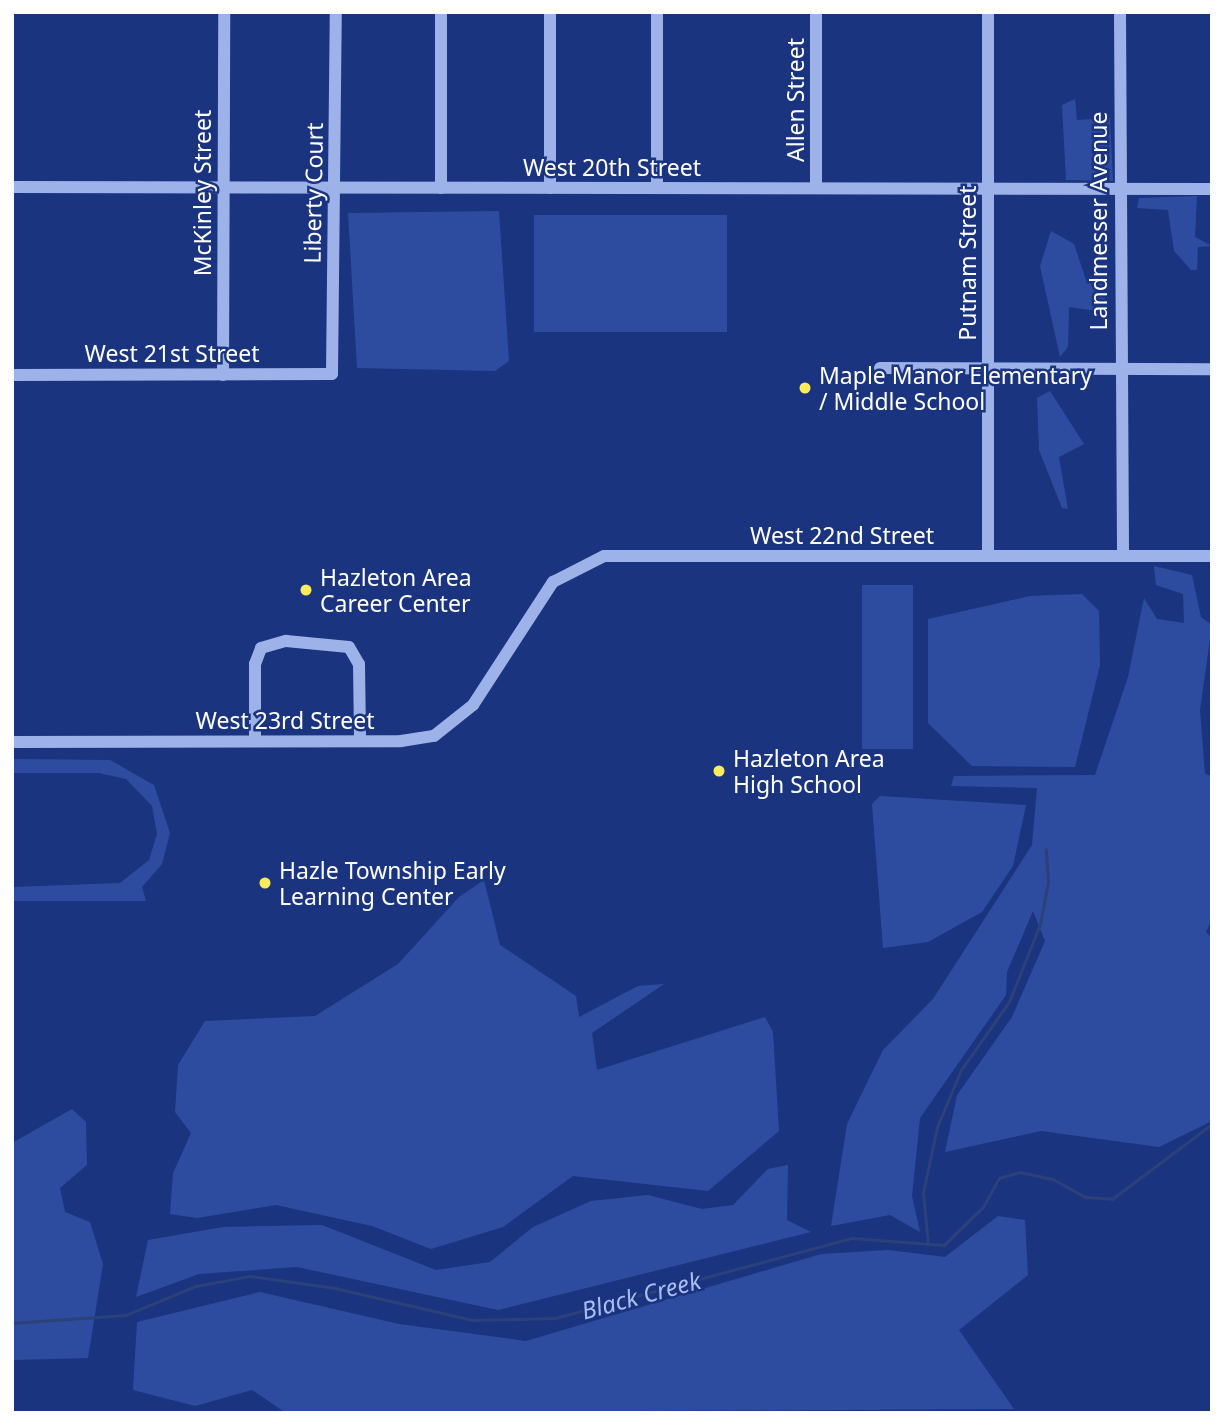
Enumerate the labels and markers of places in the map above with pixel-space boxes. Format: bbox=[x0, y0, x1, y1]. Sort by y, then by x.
place label: Maple Manor Elementary / Middle School bbox=[819, 361, 1092, 415]
marker: Maple Manor Elementary / Middle School bbox=[797, 380, 813, 396]
place label: Hazleton Area Career Center bbox=[320, 563, 472, 617]
marker: Hazleton Area Career Center bbox=[298, 582, 314, 598]
place label: Hazleton Area High School bbox=[733, 744, 885, 798]
marker: Hazleton Area High School bbox=[711, 763, 727, 779]
place label: Hazle Township Early Learning Center bbox=[279, 856, 506, 910]
marker: Hazle Township Early Learning Center bbox=[257, 875, 273, 891]

